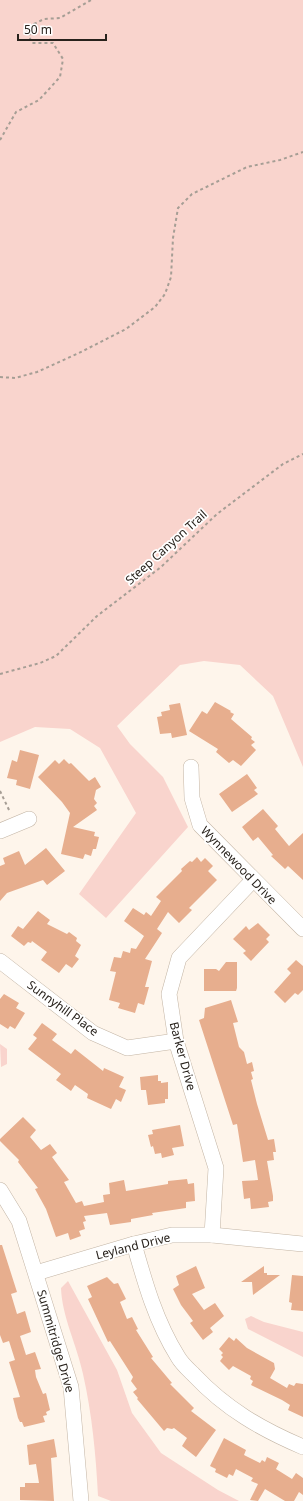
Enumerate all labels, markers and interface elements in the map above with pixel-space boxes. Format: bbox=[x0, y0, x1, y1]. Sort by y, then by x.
scale bar bbox=[18, 16, 106, 42]
text: 50 m bbox=[24, 21, 52, 38]
street label: Steep Canyon Trail bbox=[122, 506, 210, 588]
street label: Wynnewood Drive bbox=[197, 822, 281, 908]
street label: Sunnyhill Place bbox=[24, 976, 102, 1040]
street label: Barker Drive bbox=[166, 1020, 200, 1092]
street label: Leyland Drive bbox=[94, 1228, 172, 1263]
street label: Summitridge Drive bbox=[33, 1288, 79, 1395]

